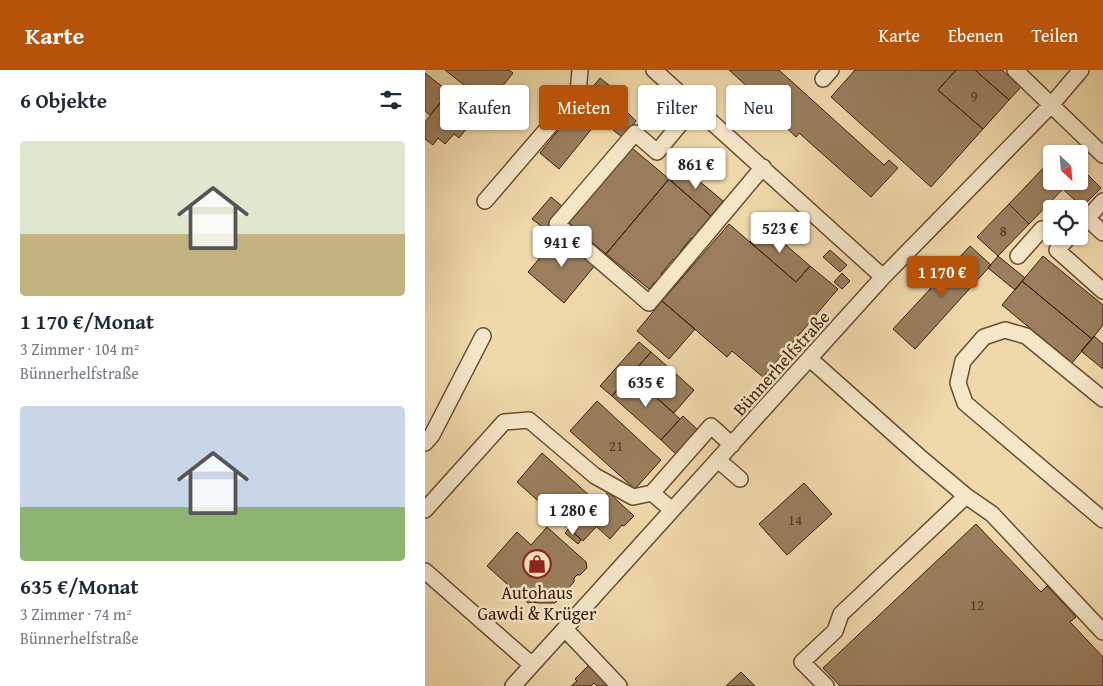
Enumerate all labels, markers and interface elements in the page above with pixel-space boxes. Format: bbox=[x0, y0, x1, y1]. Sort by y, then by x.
text: Karte bbox=[25, 18, 84, 53]
text: Karte bbox=[879, 22, 920, 49]
text: Ebenen bbox=[948, 22, 1004, 49]
text: Teilen bbox=[1032, 22, 1078, 49]
text: 6 Objekte bbox=[20, 85, 107, 116]
chip: Kaufen bbox=[440, 85, 529, 130]
chip: Mieten bbox=[539, 85, 628, 130]
chip: Filter bbox=[638, 85, 716, 130]
chip: Neu bbox=[726, 85, 791, 130]
house number: 9 bbox=[970, 85, 978, 106]
icon: filters bbox=[377, 86, 405, 114]
north arrow bbox=[1043, 145, 1087, 190]
map controls bbox=[1043, 145, 1088, 245]
pin: 861 € bbox=[661, 148, 731, 190]
text: 861 € bbox=[678, 152, 714, 176]
icon: home bbox=[168, 173, 258, 263]
button: locate bbox=[1043, 200, 1088, 245]
pin: 523 € bbox=[745, 212, 815, 254]
text: 523 € bbox=[762, 216, 798, 240]
house number: 8 bbox=[999, 220, 1007, 241]
pin: 941 € bbox=[527, 226, 597, 268]
text: 941 € bbox=[544, 230, 580, 254]
pin: 1 170 € bbox=[896, 256, 988, 298]
text: 1 170 € bbox=[918, 260, 966, 284]
street label: Bünnerhelfstraße bbox=[726, 304, 836, 422]
text: 1 170 €/Monat bbox=[20, 306, 154, 337]
text: 3 Zimmer · 104 m² bbox=[20, 337, 139, 361]
text: Bünnerhelfstraße bbox=[20, 361, 139, 385]
pin: 635 € bbox=[611, 366, 681, 408]
text: 635 € bbox=[628, 370, 664, 394]
house number: 21 bbox=[609, 435, 623, 456]
icon: home bbox=[168, 438, 258, 528]
pin: 1 280 € bbox=[527, 494, 619, 536]
text: 1 280 € bbox=[549, 498, 597, 522]
house number: 14 bbox=[788, 509, 802, 530]
shop icon: Autohaus Gawdi & Krüger bbox=[522, 549, 552, 579]
text: 635 €/Monat bbox=[20, 571, 139, 602]
place label: Autohaus Gawdi & Krüger bbox=[477, 579, 597, 627]
house number: 12 bbox=[970, 594, 984, 615]
text: 3 Zimmer · 74 m² bbox=[20, 602, 132, 626]
text: Bünnerhelfstraße bbox=[20, 626, 139, 650]

